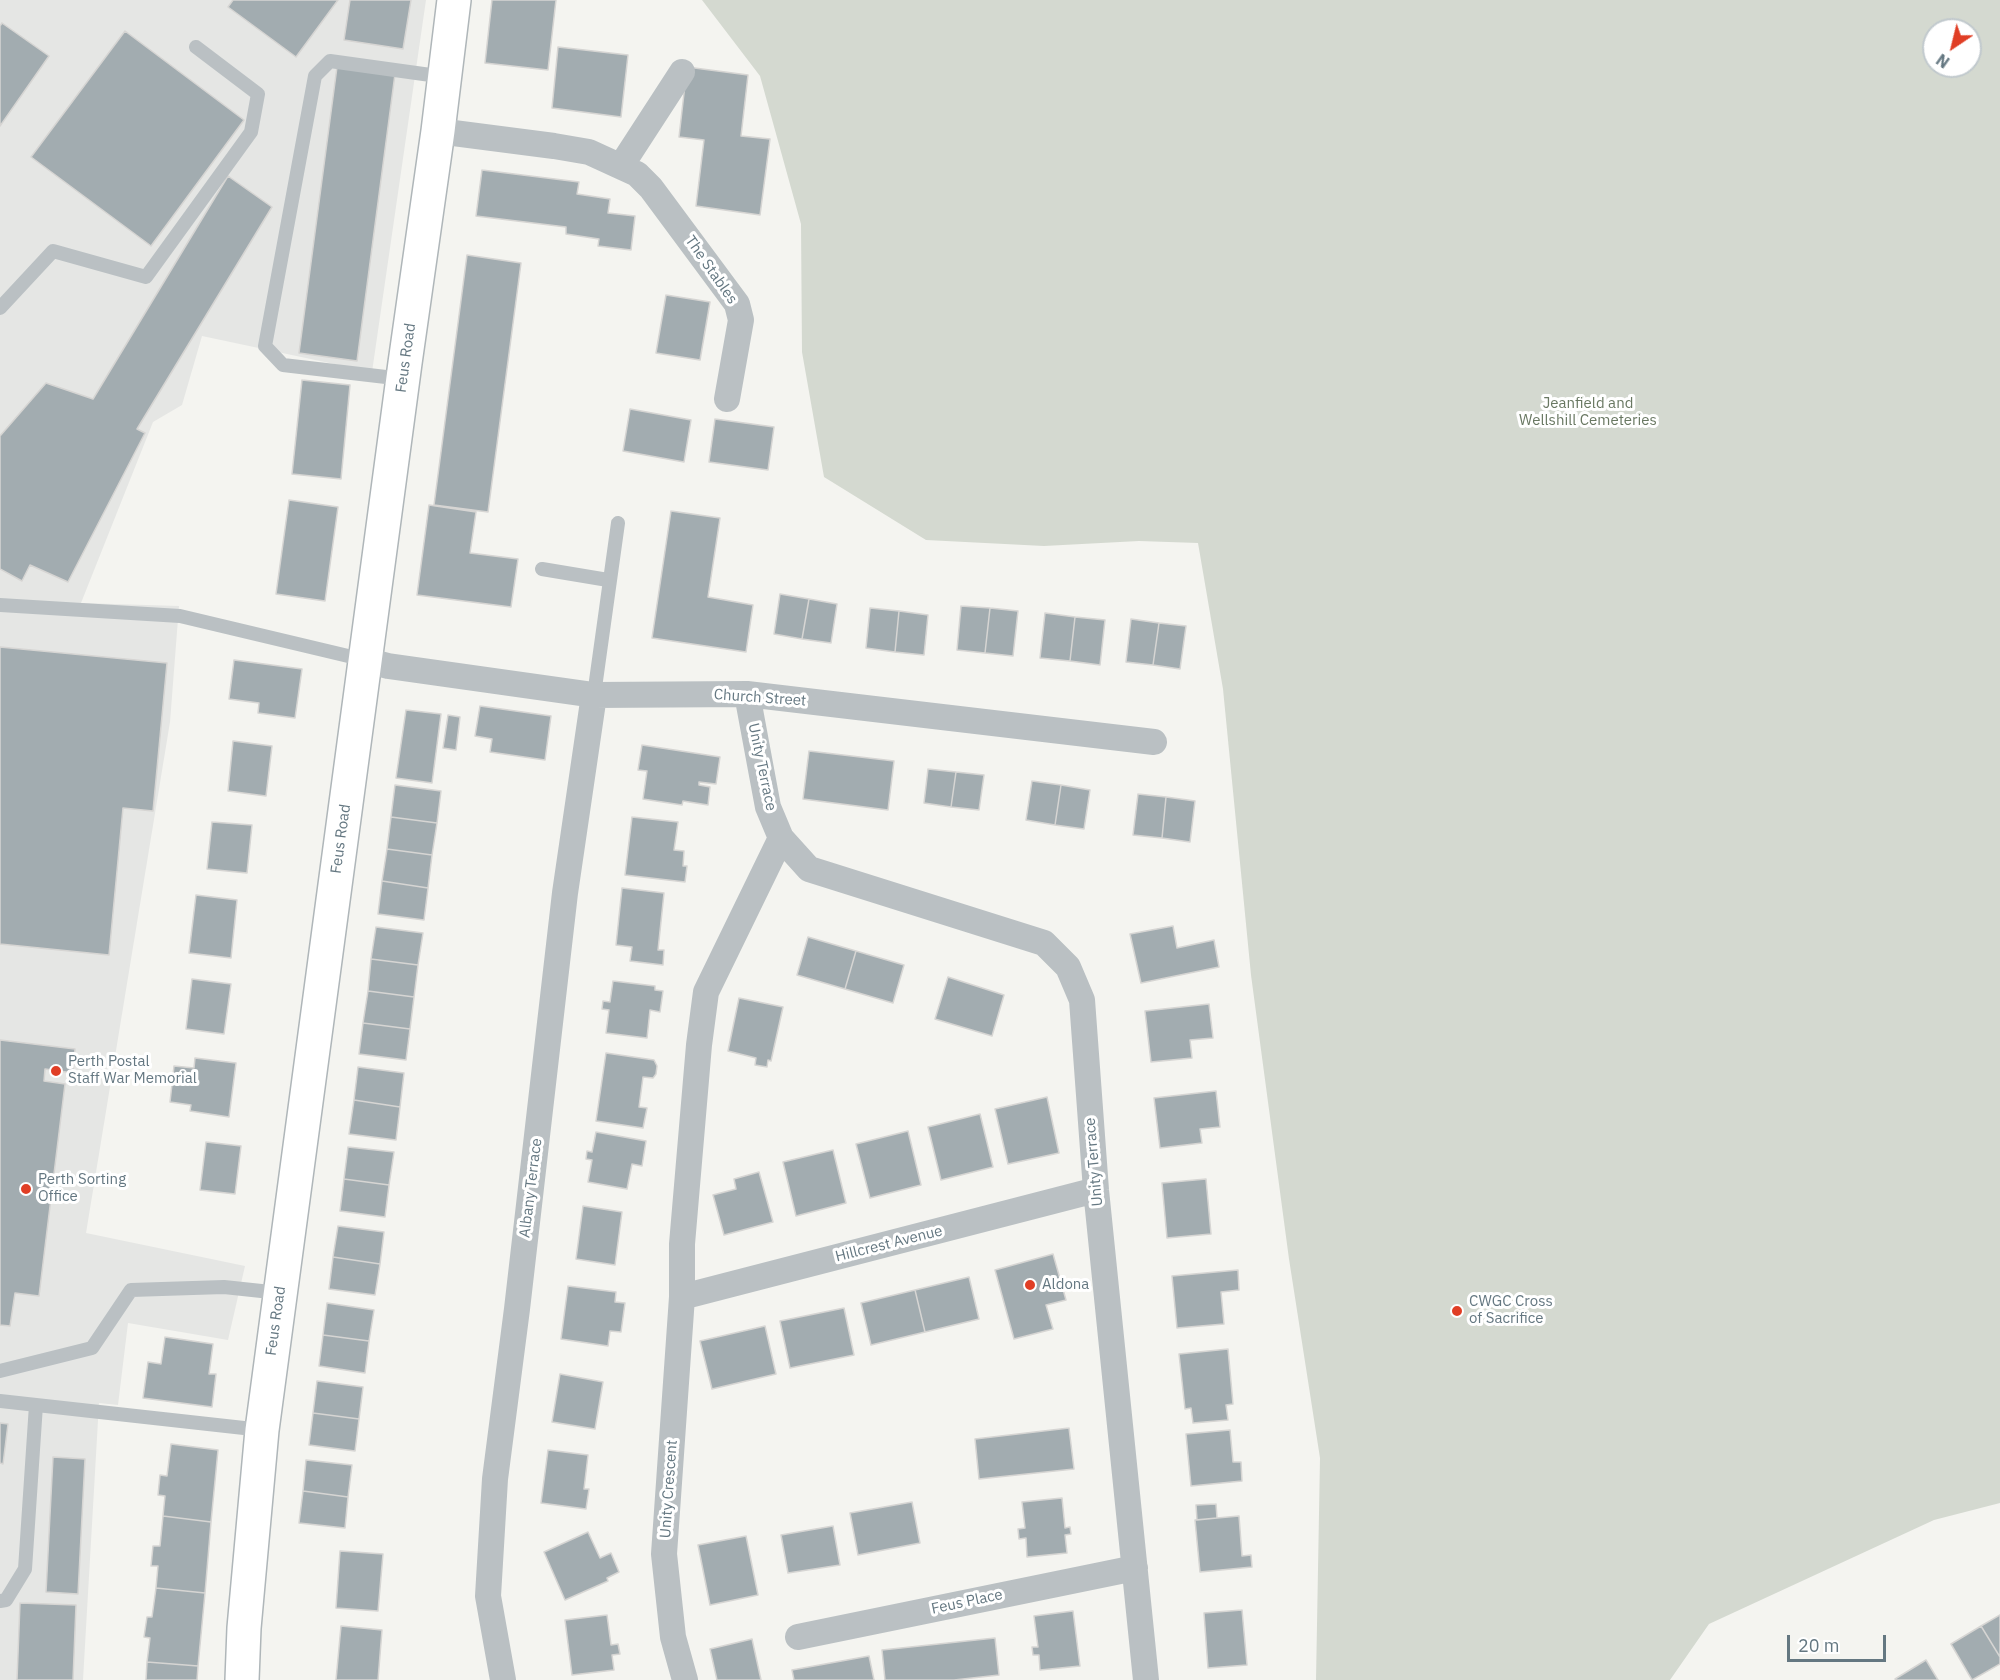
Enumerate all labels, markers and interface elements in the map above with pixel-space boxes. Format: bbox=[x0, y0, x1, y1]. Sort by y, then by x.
north arrow bbox=[1922, 18, 1982, 78]
text: N bbox=[1932, 50, 1953, 73]
street label: The Stables bbox=[681, 232, 741, 308]
street label: Feus Road bbox=[392, 322, 420, 394]
park label: Jeanfield and Wellshill Cemeteries bbox=[1519, 395, 1657, 430]
street label: Church Street bbox=[713, 686, 807, 710]
street label: Unity Terrace bbox=[744, 721, 780, 813]
street label: Feus Road bbox=[327, 803, 355, 875]
place label: Perth Postal Staff War Memorial bbox=[68, 1053, 197, 1088]
marker: Perth Postal Staff War Memorial bbox=[49, 1064, 63, 1078]
street label: Unity Terrace bbox=[1081, 1117, 1107, 1207]
street label: Albany Terrace bbox=[516, 1137, 546, 1239]
place label: Perth Sorting Office bbox=[38, 1171, 126, 1206]
marker: Perth Sorting Office bbox=[19, 1182, 33, 1196]
street label: Hillcrest Avenue bbox=[834, 1222, 944, 1266]
place label: Aldona bbox=[1042, 1276, 1089, 1294]
marker: Aldona bbox=[1023, 1278, 1037, 1292]
street label: Feus Road bbox=[262, 1285, 290, 1357]
place label: CWGC Cross of Sacrifice bbox=[1469, 1293, 1553, 1328]
marker: CWGC Cross of Sacrifice bbox=[1450, 1304, 1464, 1318]
street label: Unity Crescent bbox=[657, 1439, 681, 1539]
street label: Feus Place bbox=[930, 1586, 1004, 1618]
scale bar bbox=[1790, 1623, 1889, 1661]
text: 20 m bbox=[1798, 1634, 1840, 1657]

